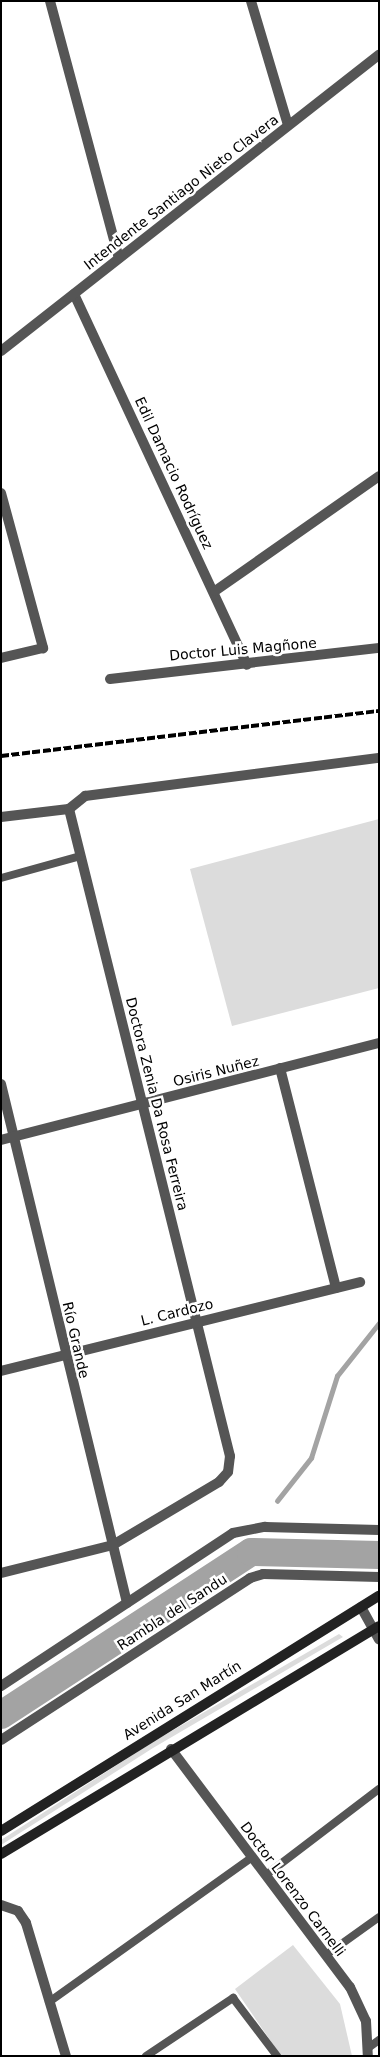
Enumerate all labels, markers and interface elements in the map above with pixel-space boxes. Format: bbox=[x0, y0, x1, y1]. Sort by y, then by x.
street label: Intendente Santiago Nieto Clavera bbox=[80, 111, 282, 273]
street label: Edil Damacio Rodríguez bbox=[131, 394, 217, 552]
street label: Doctor Luis Magñone bbox=[169, 634, 317, 664]
street label: Doctora Zenia Da Rosa Ferreira bbox=[122, 996, 192, 1212]
street label: Osiris Nuñez bbox=[171, 1052, 261, 1090]
street label: L. Cardozo bbox=[139, 1295, 215, 1329]
street label: Río Grande bbox=[59, 1300, 93, 1380]
street label: Rambla del Sandu bbox=[114, 1570, 230, 1654]
street label: Avenida San Martín bbox=[120, 1657, 244, 1743]
street label: Doctor Lorenzo Carnelli bbox=[237, 1819, 349, 1959]

